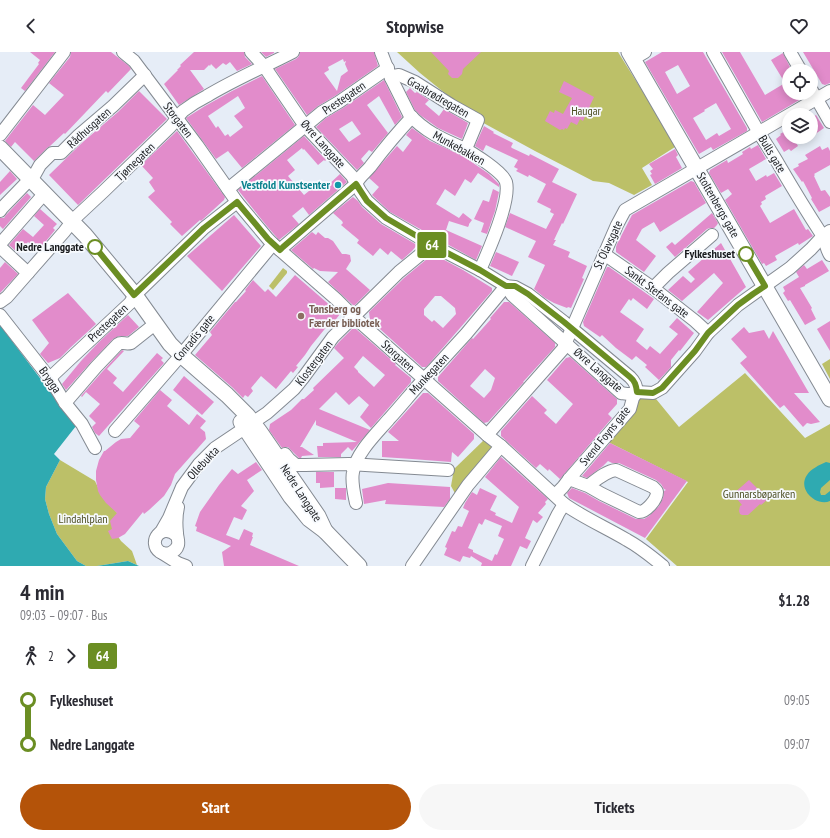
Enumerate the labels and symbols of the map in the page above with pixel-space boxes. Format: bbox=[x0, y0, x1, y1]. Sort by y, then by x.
street label: Graabrødregaten bbox=[405, 73, 472, 120]
street label: Prestegaten bbox=[319, 78, 368, 117]
street label: Storgaten bbox=[160, 99, 196, 140]
park label: Haugar bbox=[571, 103, 602, 118]
street label: Rådhusgaten bbox=[64, 104, 114, 151]
street label: Øvre Langgate bbox=[298, 116, 349, 171]
street label: Munkebakken bbox=[431, 127, 488, 168]
street label: Bulls gate bbox=[755, 132, 789, 175]
street label: Tjømegaten bbox=[112, 139, 158, 184]
street label: Stoltenbergs gate bbox=[694, 169, 743, 240]
place label: Vestfold Kunstsenter bbox=[240, 177, 330, 192]
marker: Vestfold Kunstsenter bbox=[333, 180, 343, 190]
street label: St Olavsgate bbox=[590, 218, 625, 272]
line badge: 64 bbox=[414, 232, 450, 258]
place label: Nedre Langgate bbox=[16, 239, 84, 254]
marker: Nedre Langgate bbox=[87, 239, 103, 255]
place label: Fylkeshuset bbox=[685, 246, 735, 261]
marker: Fylkeshuset bbox=[738, 246, 754, 262]
street label: Sankt Stefans gate bbox=[622, 262, 693, 321]
street label: Prestegaten bbox=[85, 300, 131, 345]
place label: Tønsberg og Færder bibliotek bbox=[309, 301, 380, 330]
street label: Conradis gate bbox=[170, 311, 217, 364]
marker: Tønsberg og Færder bibliotek bbox=[296, 311, 306, 321]
street label: Klostergaten bbox=[292, 337, 335, 388]
street label: Storgaten bbox=[378, 337, 418, 375]
street label: Øvre Langgate bbox=[571, 344, 626, 395]
street label: Munkegaten bbox=[406, 350, 451, 397]
street label: Brygga bbox=[36, 364, 65, 396]
street label: Svend Foyns gate bbox=[576, 403, 633, 469]
street label: Ollebukta bbox=[183, 443, 222, 483]
street label: Nedre Langgate bbox=[277, 461, 326, 524]
park label: Gunnarsbøparken bbox=[723, 486, 795, 501]
park label: Lindahlplan bbox=[58, 511, 108, 526]

